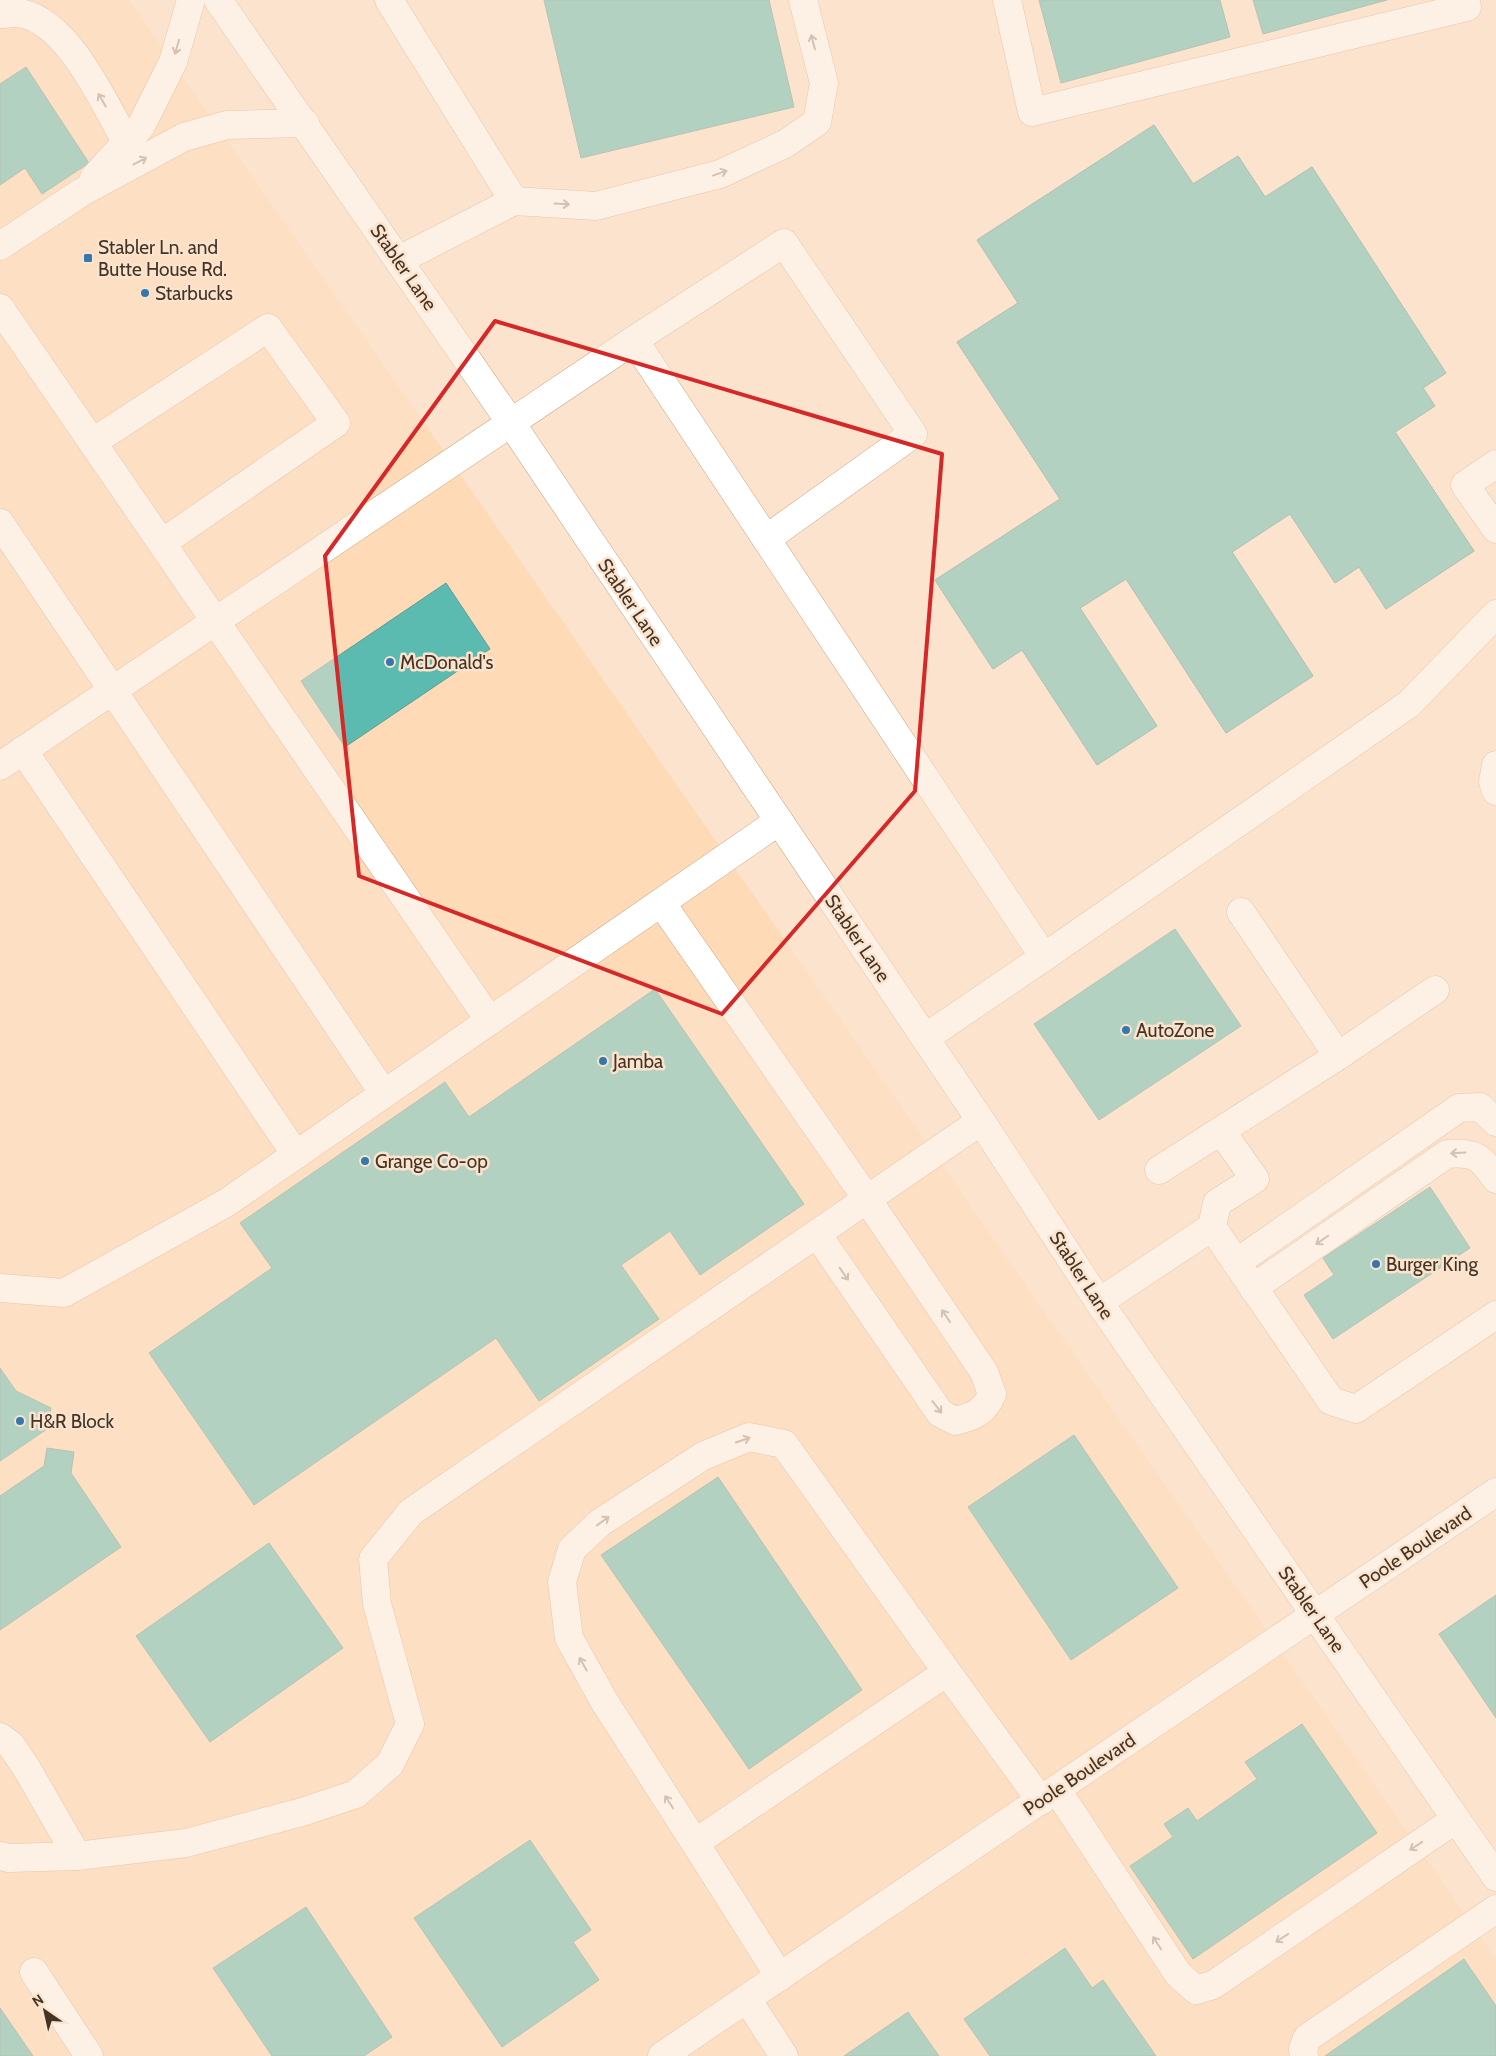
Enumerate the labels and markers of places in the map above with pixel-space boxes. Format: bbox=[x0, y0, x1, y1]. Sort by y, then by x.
place label: Stabler Ln. and Butte House Rd. bbox=[98, 236, 227, 281]
marker: Stabler Ln. and Butte House Rd. bbox=[82, 252, 94, 264]
place label: Starbucks bbox=[155, 282, 233, 305]
marker: Starbucks bbox=[139, 287, 151, 299]
place label: McDonald's bbox=[400, 651, 494, 674]
marker: McDonald's bbox=[384, 656, 396, 668]
place label: AutoZone bbox=[1136, 1019, 1215, 1042]
marker: AutoZone bbox=[1120, 1024, 1132, 1036]
place label: Jamba bbox=[612, 1050, 663, 1073]
marker: Jamba bbox=[597, 1055, 609, 1067]
place label: Grange Co-op bbox=[375, 1150, 488, 1173]
marker: Grange Co-op bbox=[359, 1155, 371, 1167]
place label: Burger King bbox=[1386, 1253, 1478, 1276]
marker: Burger King bbox=[1370, 1258, 1382, 1270]
place label: H&R Block bbox=[30, 1410, 114, 1433]
marker: H&R Block bbox=[14, 1415, 26, 1427]

